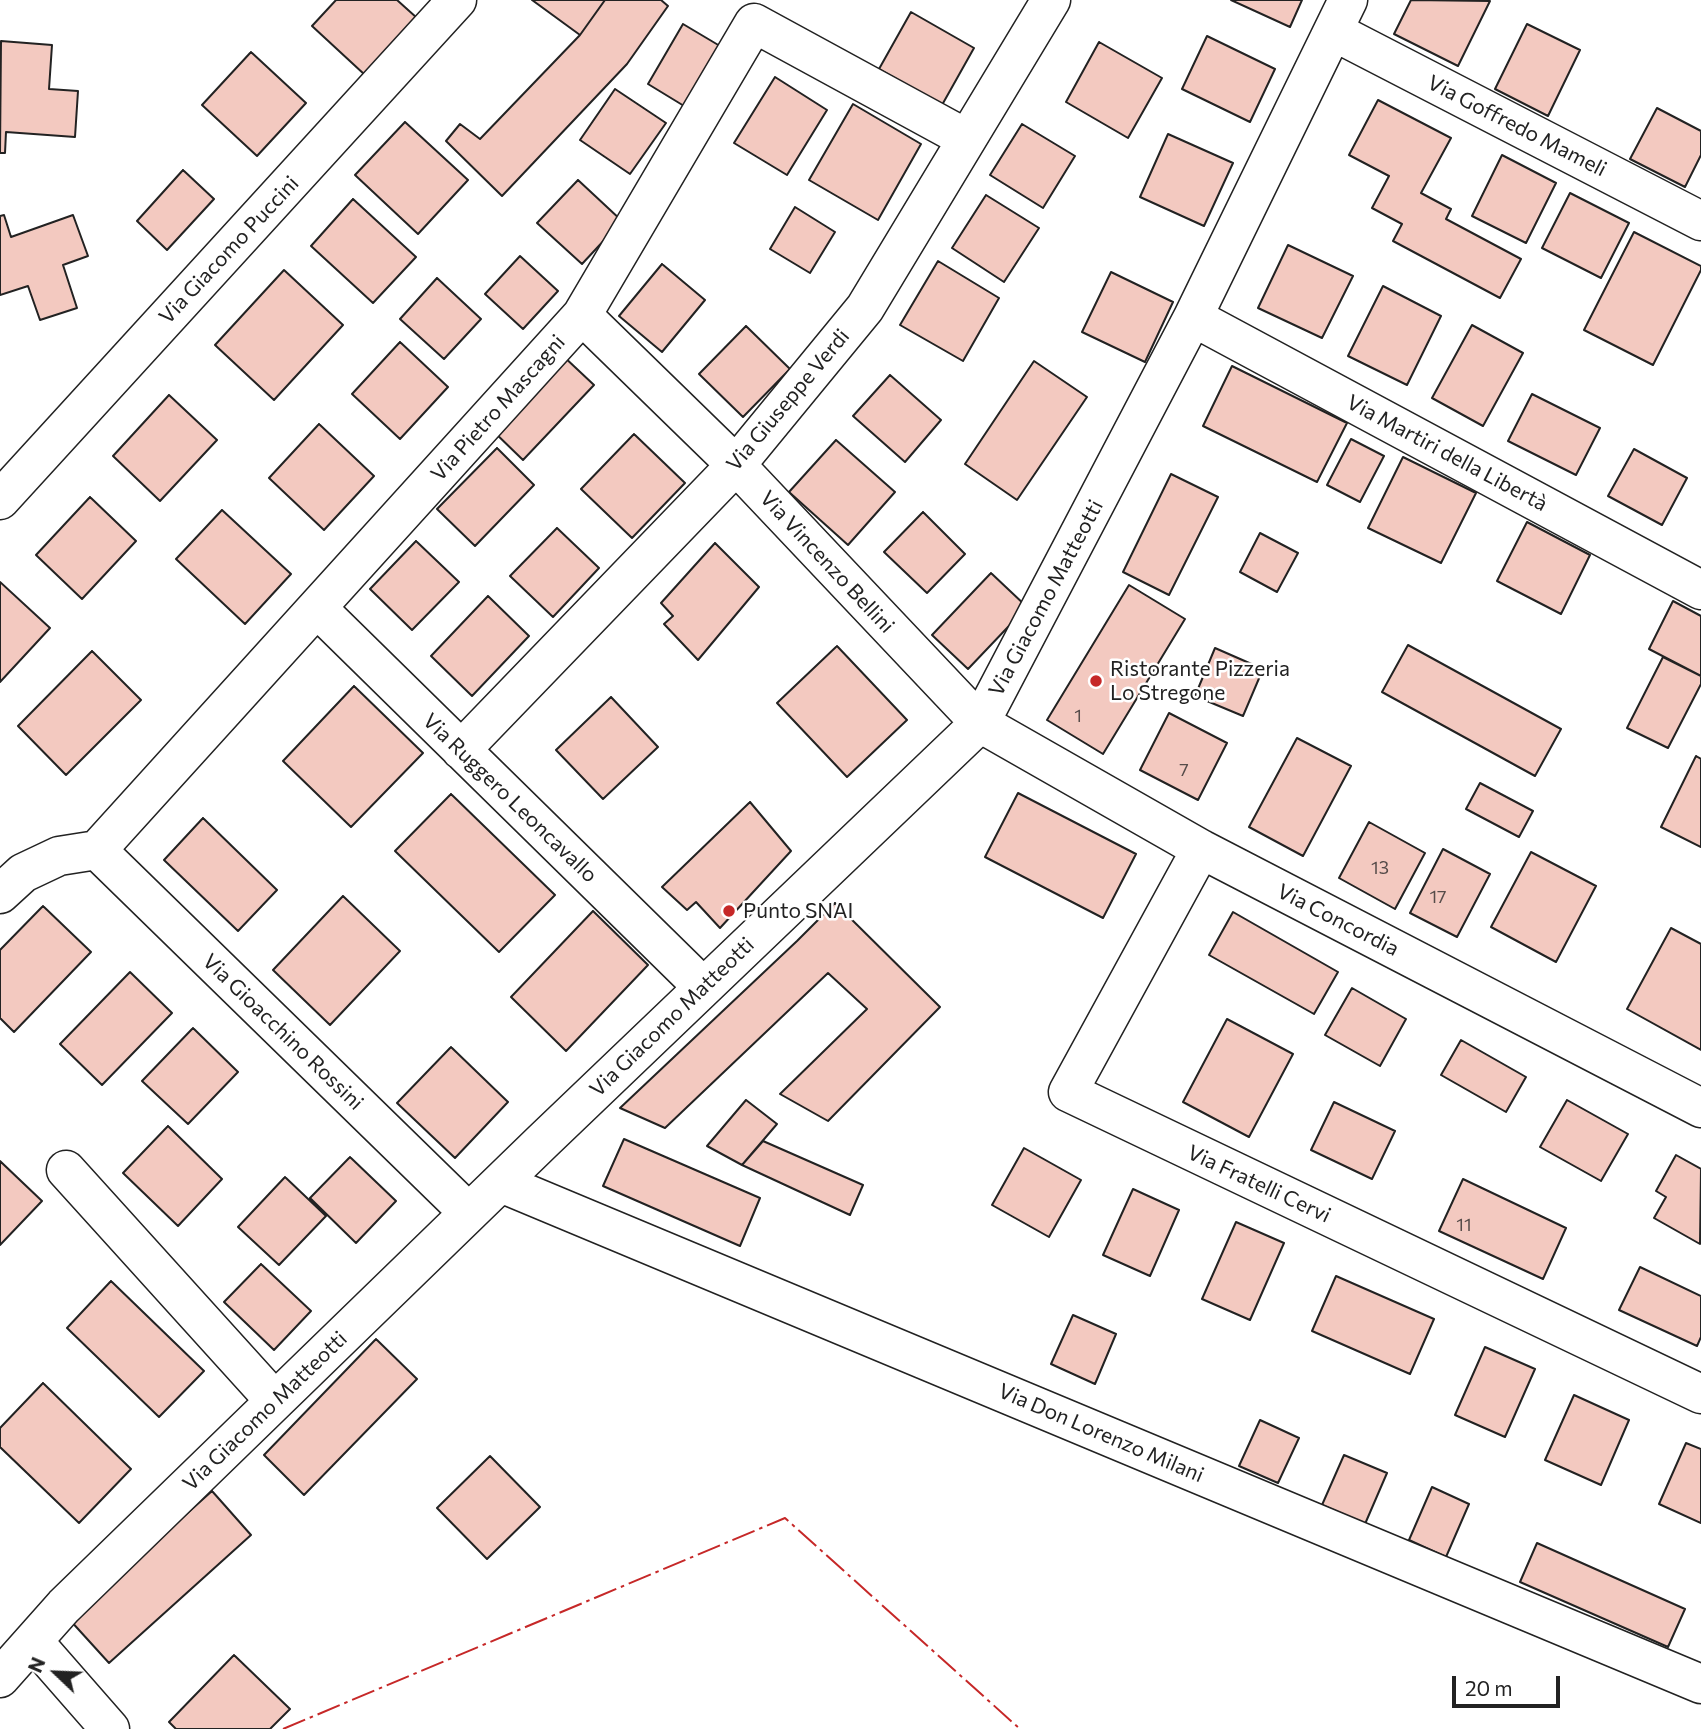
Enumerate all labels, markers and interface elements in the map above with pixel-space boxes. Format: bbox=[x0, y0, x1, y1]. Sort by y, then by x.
street label: Via Goffredo Mameli bbox=[1423, 70, 1611, 182]
street label: Via Giacomo Puccini bbox=[154, 171, 304, 329]
street label: Via Giuseppe Verdi bbox=[721, 324, 855, 476]
street label: Via Pietro Mascagni bbox=[426, 330, 570, 486]
street label: Via Martiri della Libertà bbox=[1342, 389, 1552, 517]
street label: Via Vincenzo Bellini bbox=[755, 486, 899, 638]
street label: Via Giacomo Matteotti bbox=[984, 496, 1108, 700]
place label: Ristorante Pizzeria Lo Stregone bbox=[1110, 656, 1290, 706]
marker: Ristorante Pizzeria Lo Stregone bbox=[1088, 673, 1104, 689]
house number: 1 bbox=[1074, 705, 1082, 727]
street label: Via Ruggero Leoncavallo bbox=[418, 708, 602, 888]
house number: 7 bbox=[1179, 759, 1189, 781]
house number: 13 bbox=[1371, 857, 1389, 879]
street label: Via Concordia bbox=[1273, 879, 1403, 961]
house number: 17 bbox=[1429, 886, 1447, 908]
place label: Punto SNAI bbox=[743, 898, 853, 924]
marker: Punto SNAI bbox=[721, 903, 737, 919]
street label: Via Giacomo Matteotti bbox=[585, 932, 759, 1102]
street label: Via Gioacchino Rossini bbox=[197, 949, 369, 1115]
street label: Via Fratelli Cervi bbox=[1183, 1140, 1335, 1228]
house number: 11 bbox=[1456, 1214, 1472, 1236]
street label: Via Giacomo Matteotti bbox=[178, 1326, 352, 1496]
street label: Via Don Lorenzo Milani bbox=[994, 1378, 1208, 1488]
north arrow bbox=[21, 1638, 91, 1708]
text: N bbox=[23, 1654, 50, 1676]
scale bar bbox=[1456, 1662, 1564, 1706]
text: 20 m bbox=[1465, 1675, 1513, 1700]

